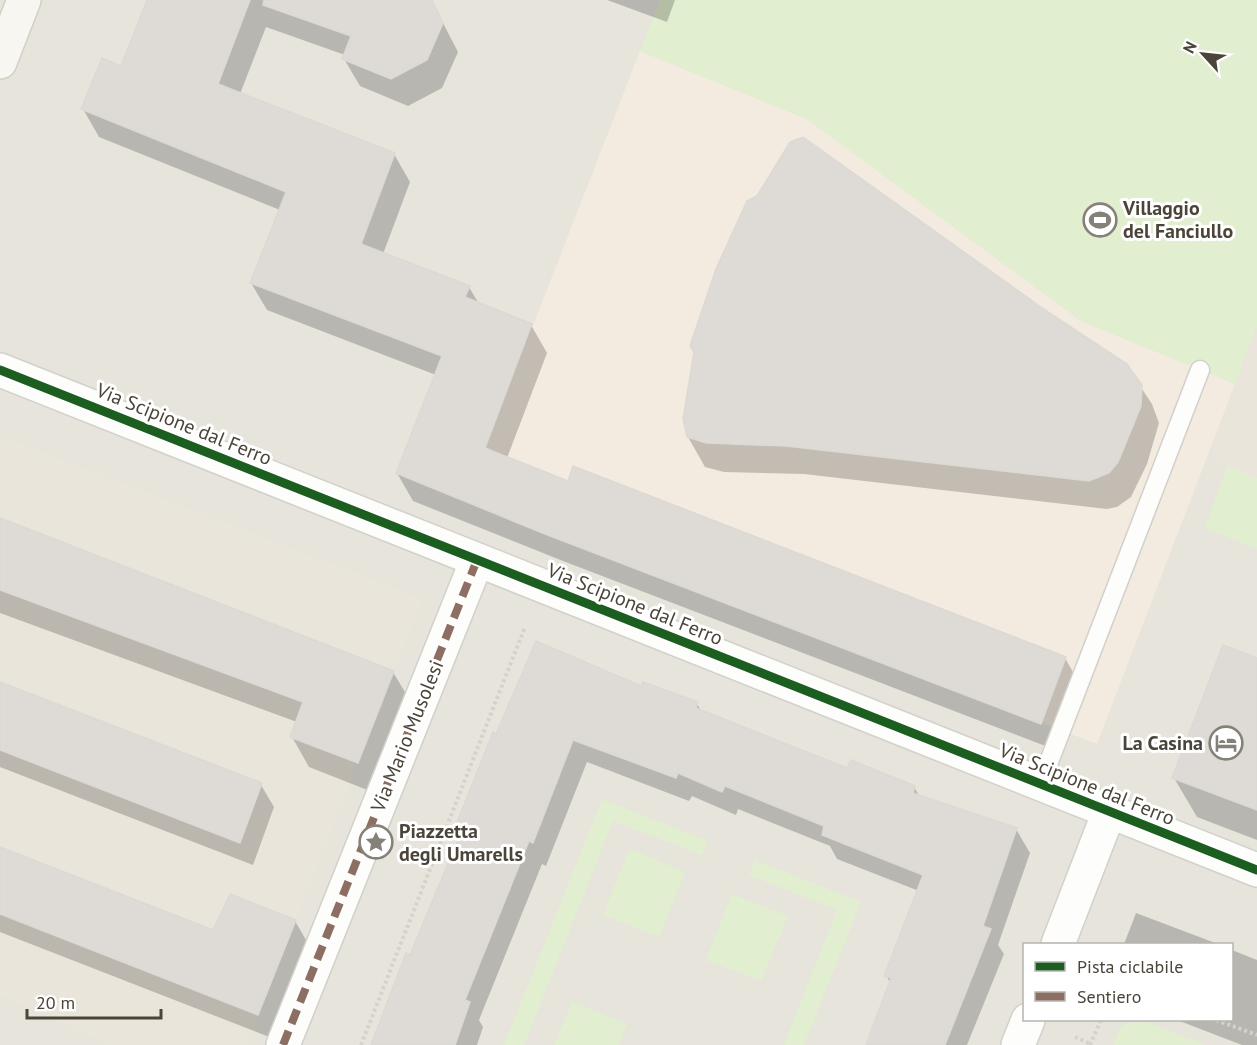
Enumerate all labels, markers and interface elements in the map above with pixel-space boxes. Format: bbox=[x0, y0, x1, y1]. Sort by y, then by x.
north arrow bbox=[1173, 24, 1233, 84]
text: N bbox=[1178, 38, 1201, 56]
place label: Villaggio del Fanciullo bbox=[1122, 195, 1233, 244]
sports icon: Villaggio del Fanciullo bbox=[1082, 202, 1118, 238]
street label: Via Scipione dal Ferro bbox=[92, 377, 276, 471]
street label: Via Scipione dal Ferro bbox=[543, 557, 727, 651]
street label: Via Mario Musolesi bbox=[364, 656, 449, 817]
hotel icon: La Casina bbox=[1208, 725, 1244, 761]
place label: La Casina bbox=[1122, 730, 1203, 756]
street label: Via Scipione dal Ferro bbox=[995, 737, 1179, 831]
place label: Piazzetta degli Umarells bbox=[399, 818, 523, 867]
place icon: Piazzetta degli Umarells bbox=[358, 824, 394, 860]
legend bbox=[1023, 943, 1233, 1021]
text: Pista ciclabile bbox=[1077, 955, 1184, 978]
scale bar bbox=[27, 982, 160, 1020]
text: Sentiero bbox=[1077, 985, 1141, 1008]
text: 20 m bbox=[36, 991, 75, 1014]

